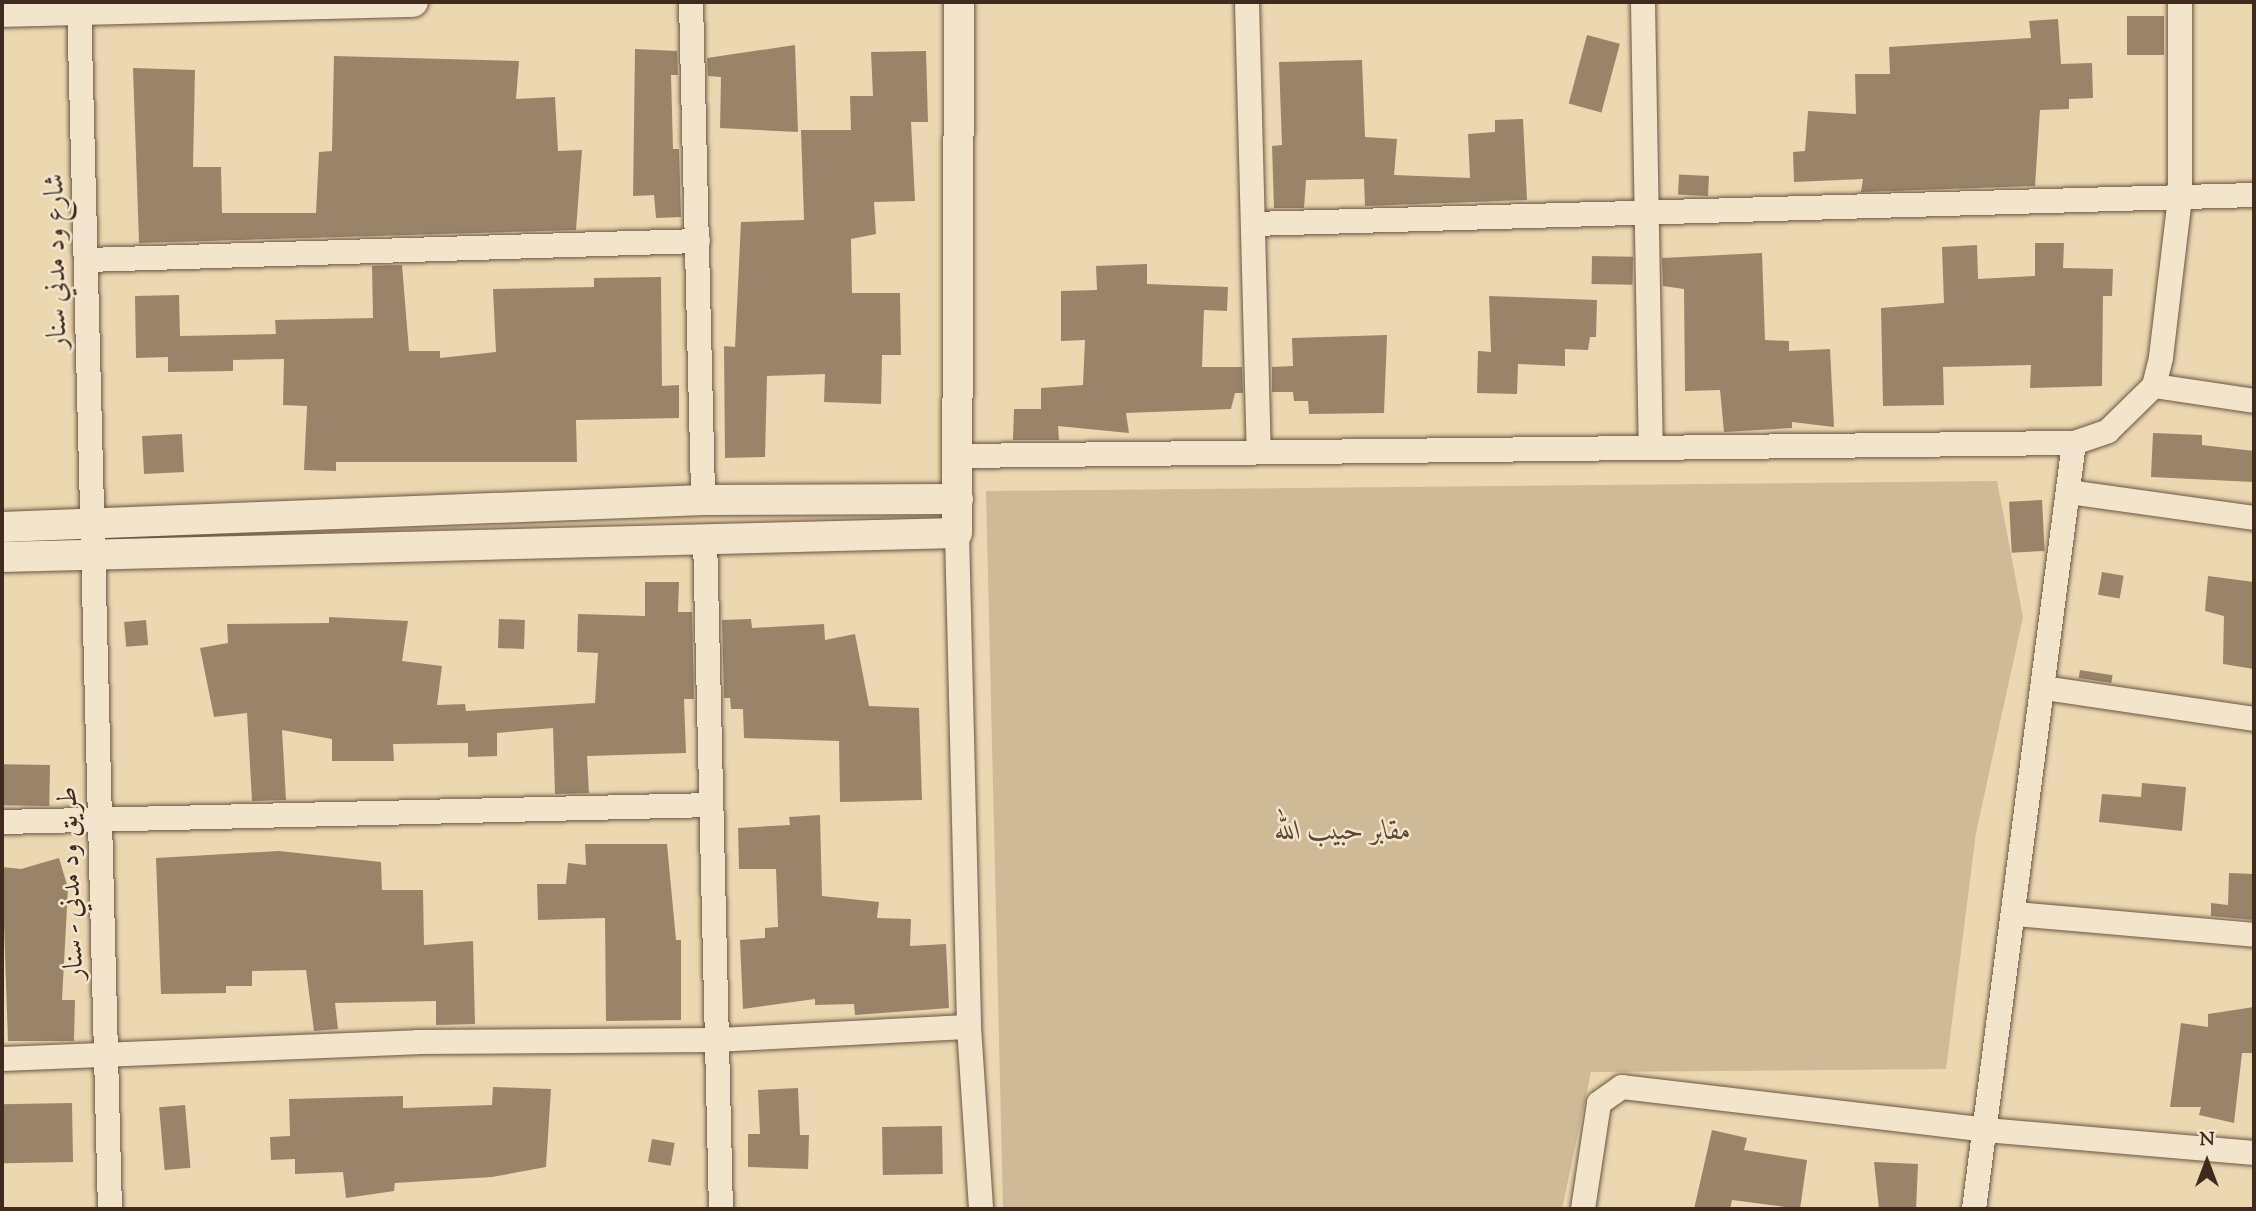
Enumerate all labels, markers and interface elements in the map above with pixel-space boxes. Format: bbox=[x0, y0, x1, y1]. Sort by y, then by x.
street label: شارع ود مدني سنار bbox=[39, 173, 75, 349]
street label: طريق ود مدني - سنار bbox=[52, 786, 92, 980]
park label: مقابر حبيب الله bbox=[1275, 815, 1411, 849]
north arrow bbox=[2172, 1127, 2242, 1197]
text: N bbox=[2199, 1127, 2215, 1154]

